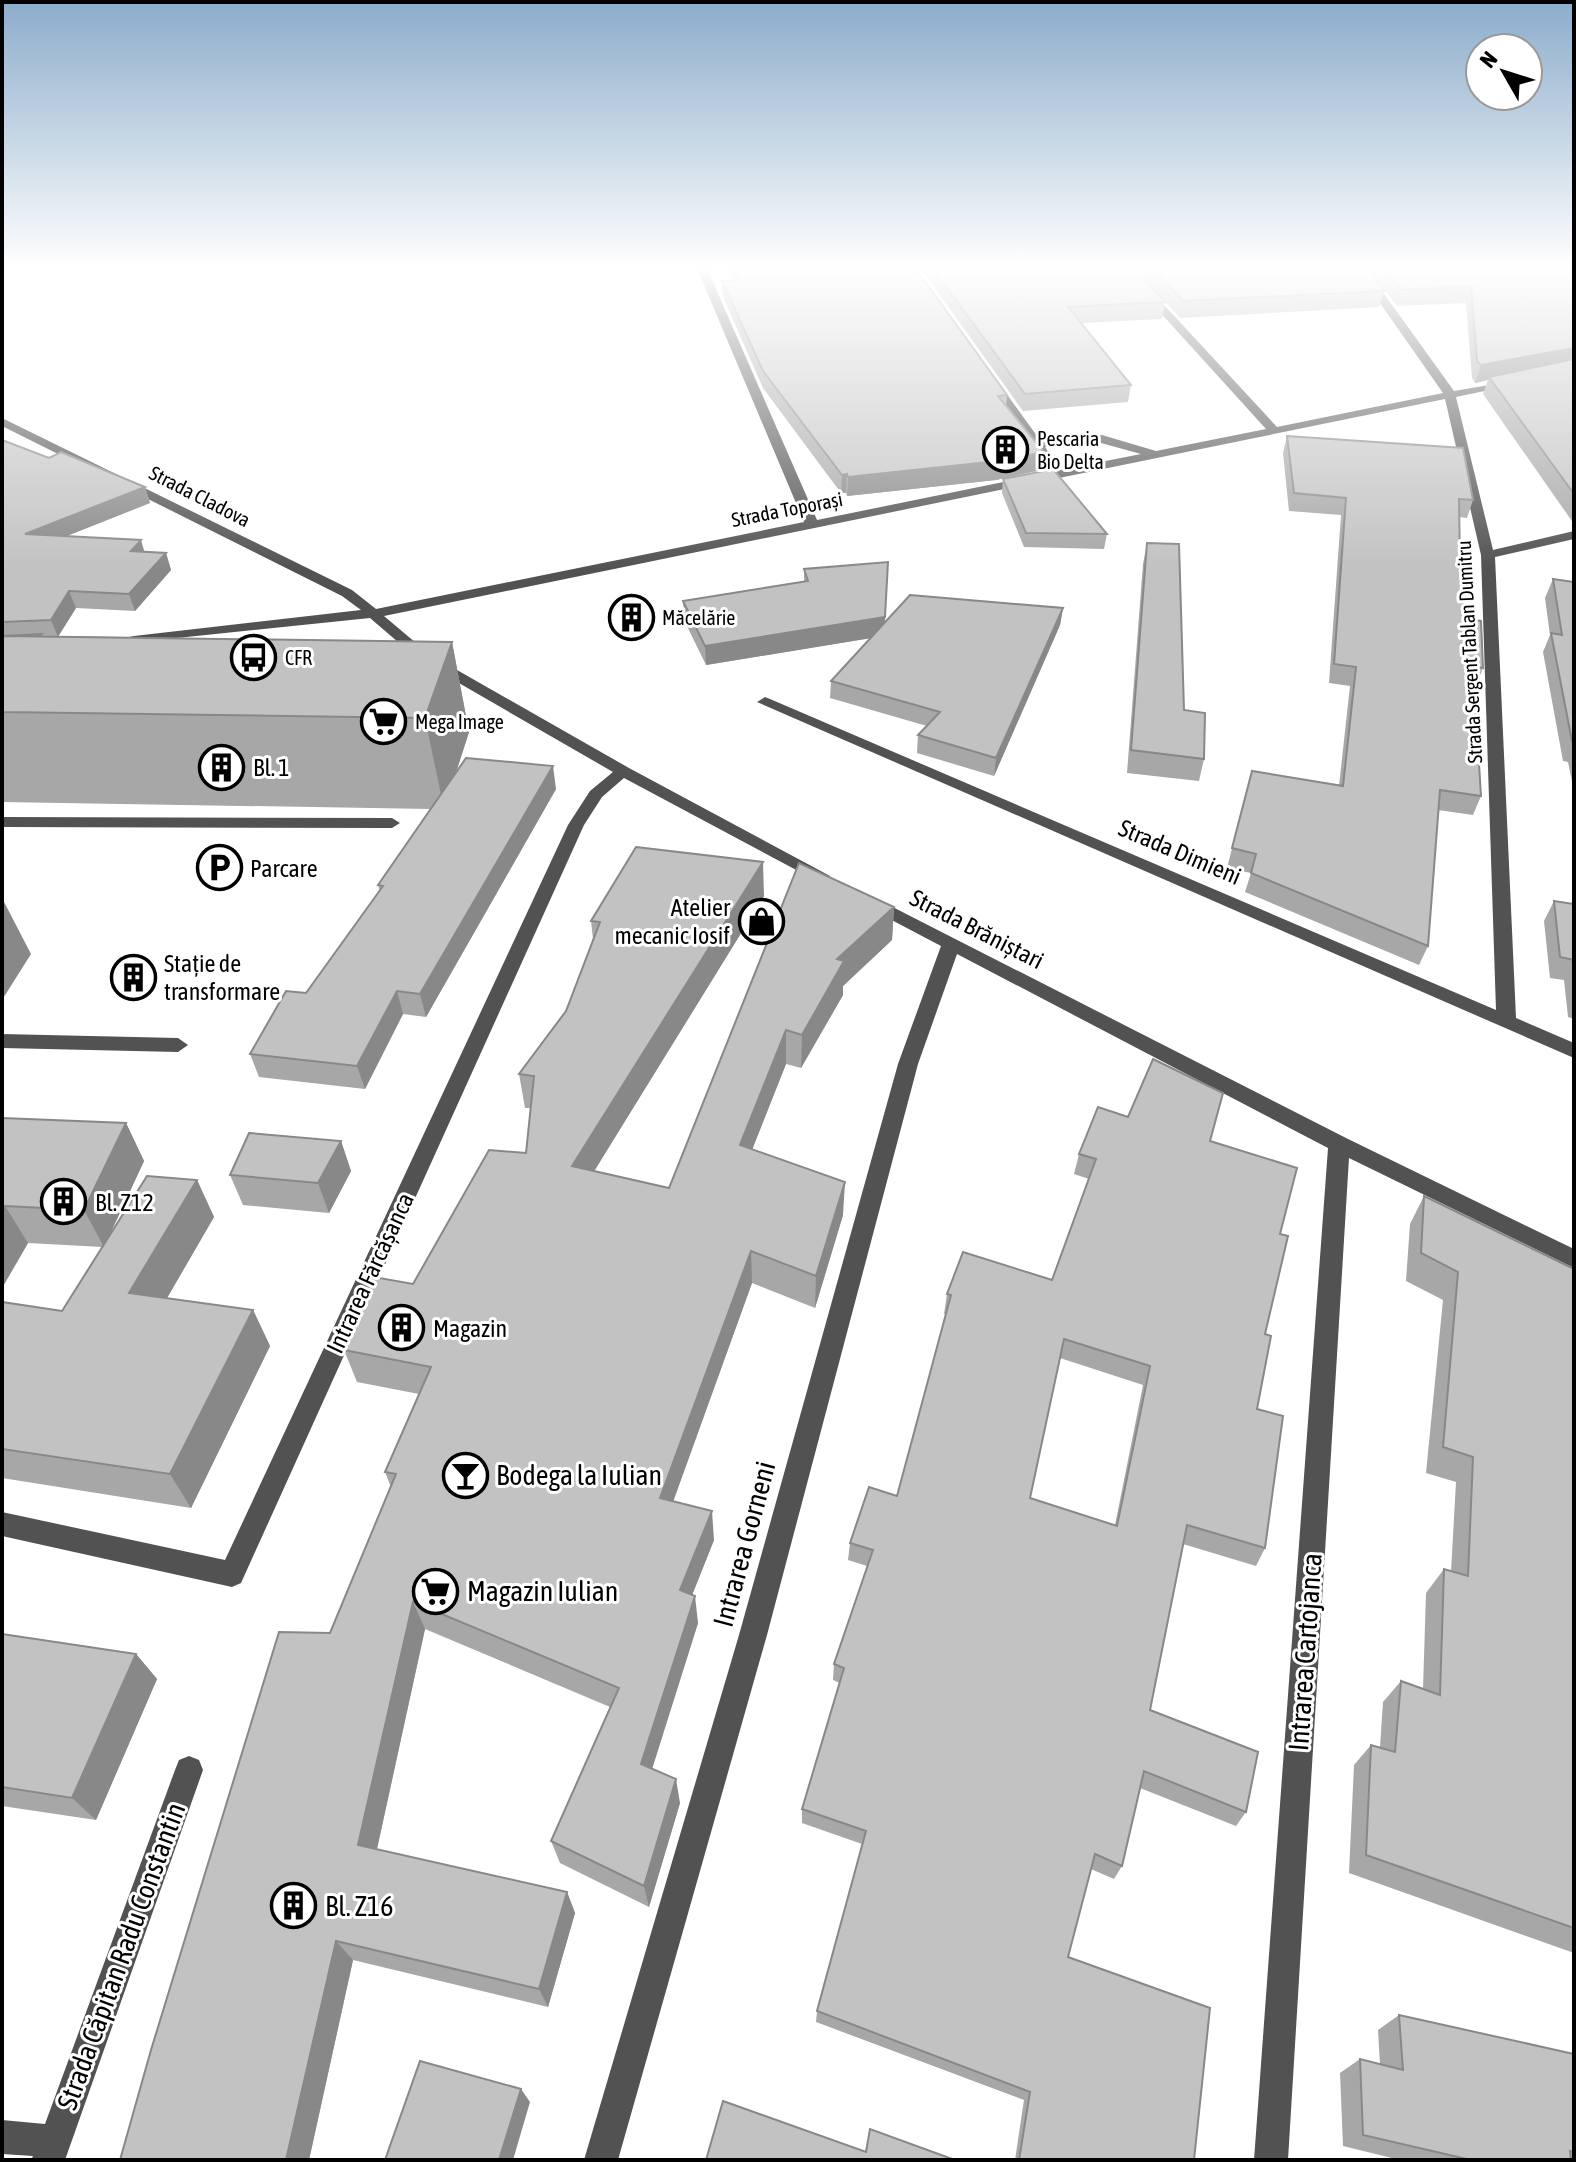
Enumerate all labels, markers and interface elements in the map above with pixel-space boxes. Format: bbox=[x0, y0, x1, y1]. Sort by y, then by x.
north arrow bbox=[1464, 32, 1544, 112]
text: N bbox=[1474, 46, 1503, 73]
building icon: Pescaria Bio Delta bbox=[982, 425, 1030, 473]
place label: Pescaria Bio Delta bbox=[1037, 427, 1104, 473]
street label: Strada Cladova bbox=[146, 461, 254, 531]
street label: Strada Toporași bbox=[729, 487, 845, 531]
street label: Strada Sergent Tablan Dumitru bbox=[1452, 540, 1486, 764]
building icon: Măcelărie bbox=[607, 593, 655, 641]
place label: Măcelărie bbox=[662, 606, 735, 629]
bus stop icon: CFR bbox=[230, 633, 278, 681]
place label: CFR bbox=[285, 646, 312, 669]
supermarket icon: Mega Image bbox=[360, 697, 408, 745]
place label: Mega Image bbox=[415, 710, 504, 733]
building icon: Bl. 1 bbox=[198, 743, 246, 791]
place label: Bl. 1 bbox=[253, 754, 290, 781]
street label: Strada Dimieni bbox=[1115, 814, 1245, 890]
parking icon: Parcare bbox=[195, 844, 243, 892]
place label: Parcare bbox=[250, 855, 318, 882]
street label: Strada Brăniștari bbox=[906, 884, 1048, 974]
place label: Atelier mecanic Iosif bbox=[615, 894, 731, 949]
shop icon: Atelier mecanic Iosif bbox=[737, 897, 785, 945]
place label: Stație de transformare bbox=[164, 950, 280, 1005]
building icon: Stație de transformare bbox=[109, 953, 157, 1001]
building icon: Bl. Z12 bbox=[40, 1178, 88, 1226]
place label: Bl. Z12 bbox=[95, 1189, 154, 1216]
street label: Intrarea Fărcășanca bbox=[321, 1189, 419, 1357]
building icon: Magazin bbox=[378, 1304, 426, 1352]
place label: Magazin bbox=[433, 1315, 507, 1342]
bar icon: Bodega la Iulian bbox=[441, 1451, 489, 1499]
street label: Intrarea Gorneni bbox=[707, 1458, 781, 1630]
place label: Bodega la Iulian bbox=[496, 1459, 662, 1491]
street label: Intrarea Cartojanca bbox=[1282, 1552, 1328, 1752]
supermarket icon: Magazin Iulian bbox=[412, 1567, 460, 1615]
place label: Magazin Iulian bbox=[467, 1575, 618, 1607]
street label: Strada Căpitan Radu Constantin bbox=[51, 1798, 191, 2114]
building icon: Bl. Z16 bbox=[270, 1882, 318, 1930]
place label: Bl. Z16 bbox=[325, 1890, 393, 1922]

